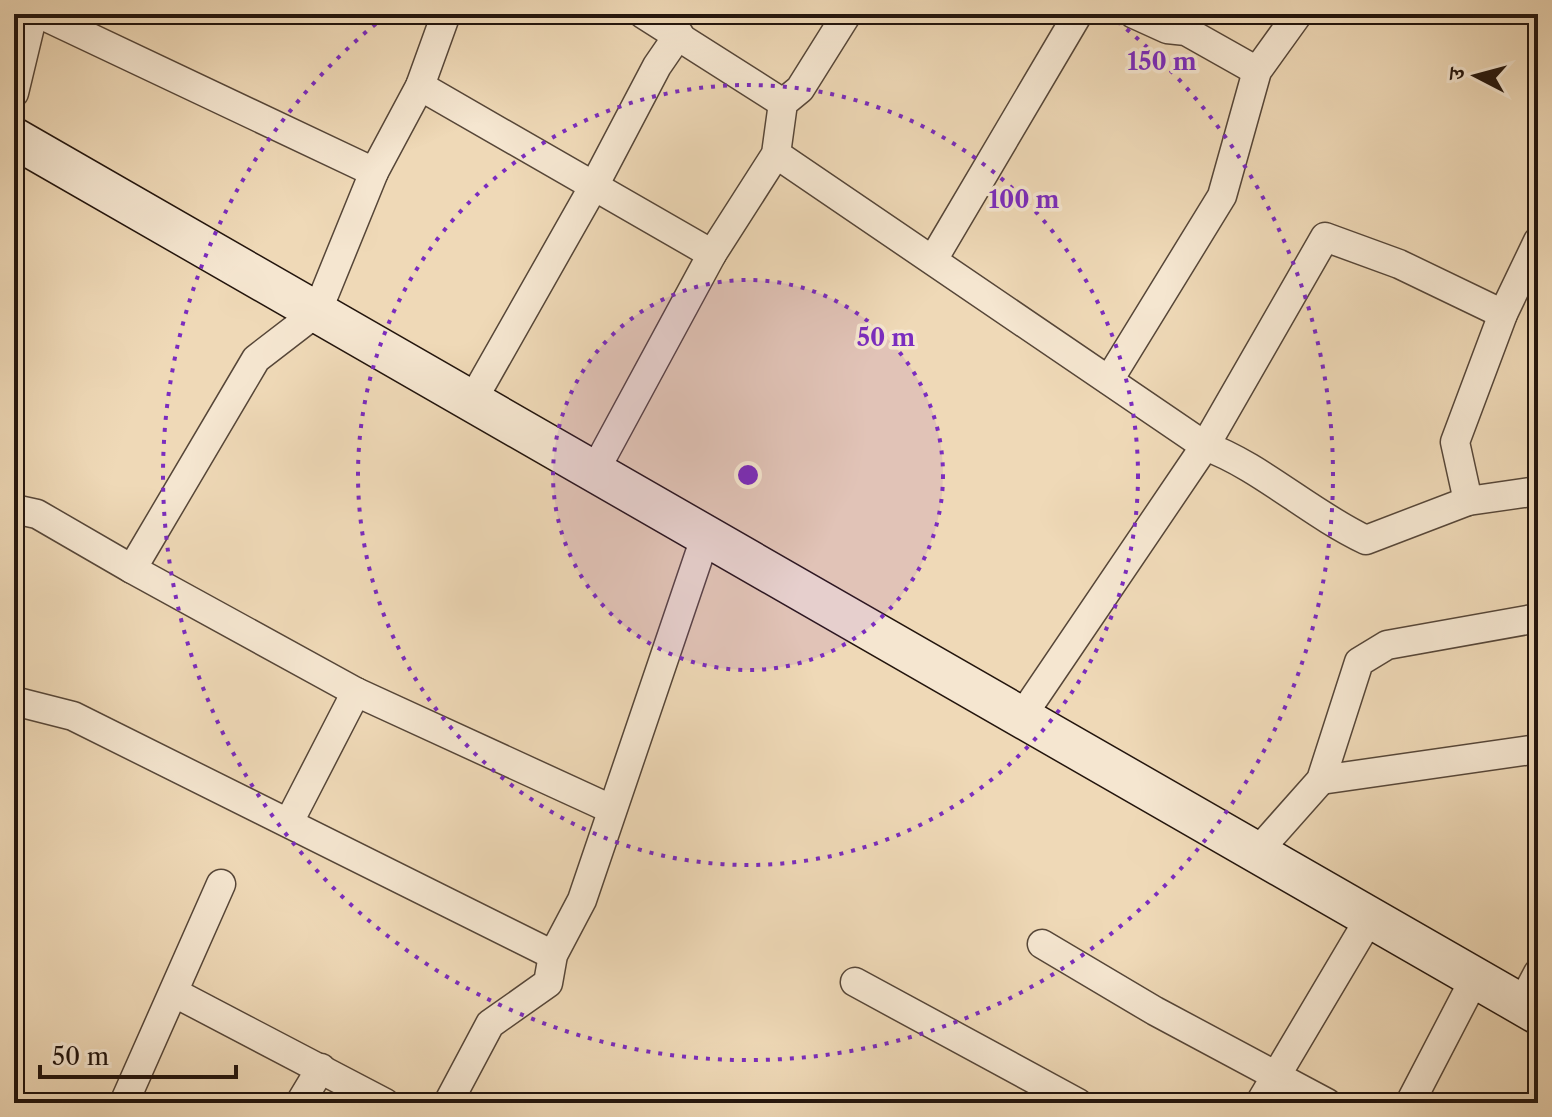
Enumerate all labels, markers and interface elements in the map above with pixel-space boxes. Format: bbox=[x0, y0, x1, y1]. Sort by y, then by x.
north arrow bbox=[1436, 36, 1516, 116]
text: 150 m bbox=[1127, 47, 1197, 76]
text: उ bbox=[1442, 65, 1471, 83]
text: 100 m bbox=[988, 185, 1060, 214]
text: 50 m bbox=[857, 323, 915, 352]
centre of rings bbox=[734, 461, 762, 489]
scale bar bbox=[40, 1029, 236, 1079]
text: 50 m bbox=[52, 1042, 109, 1071]

